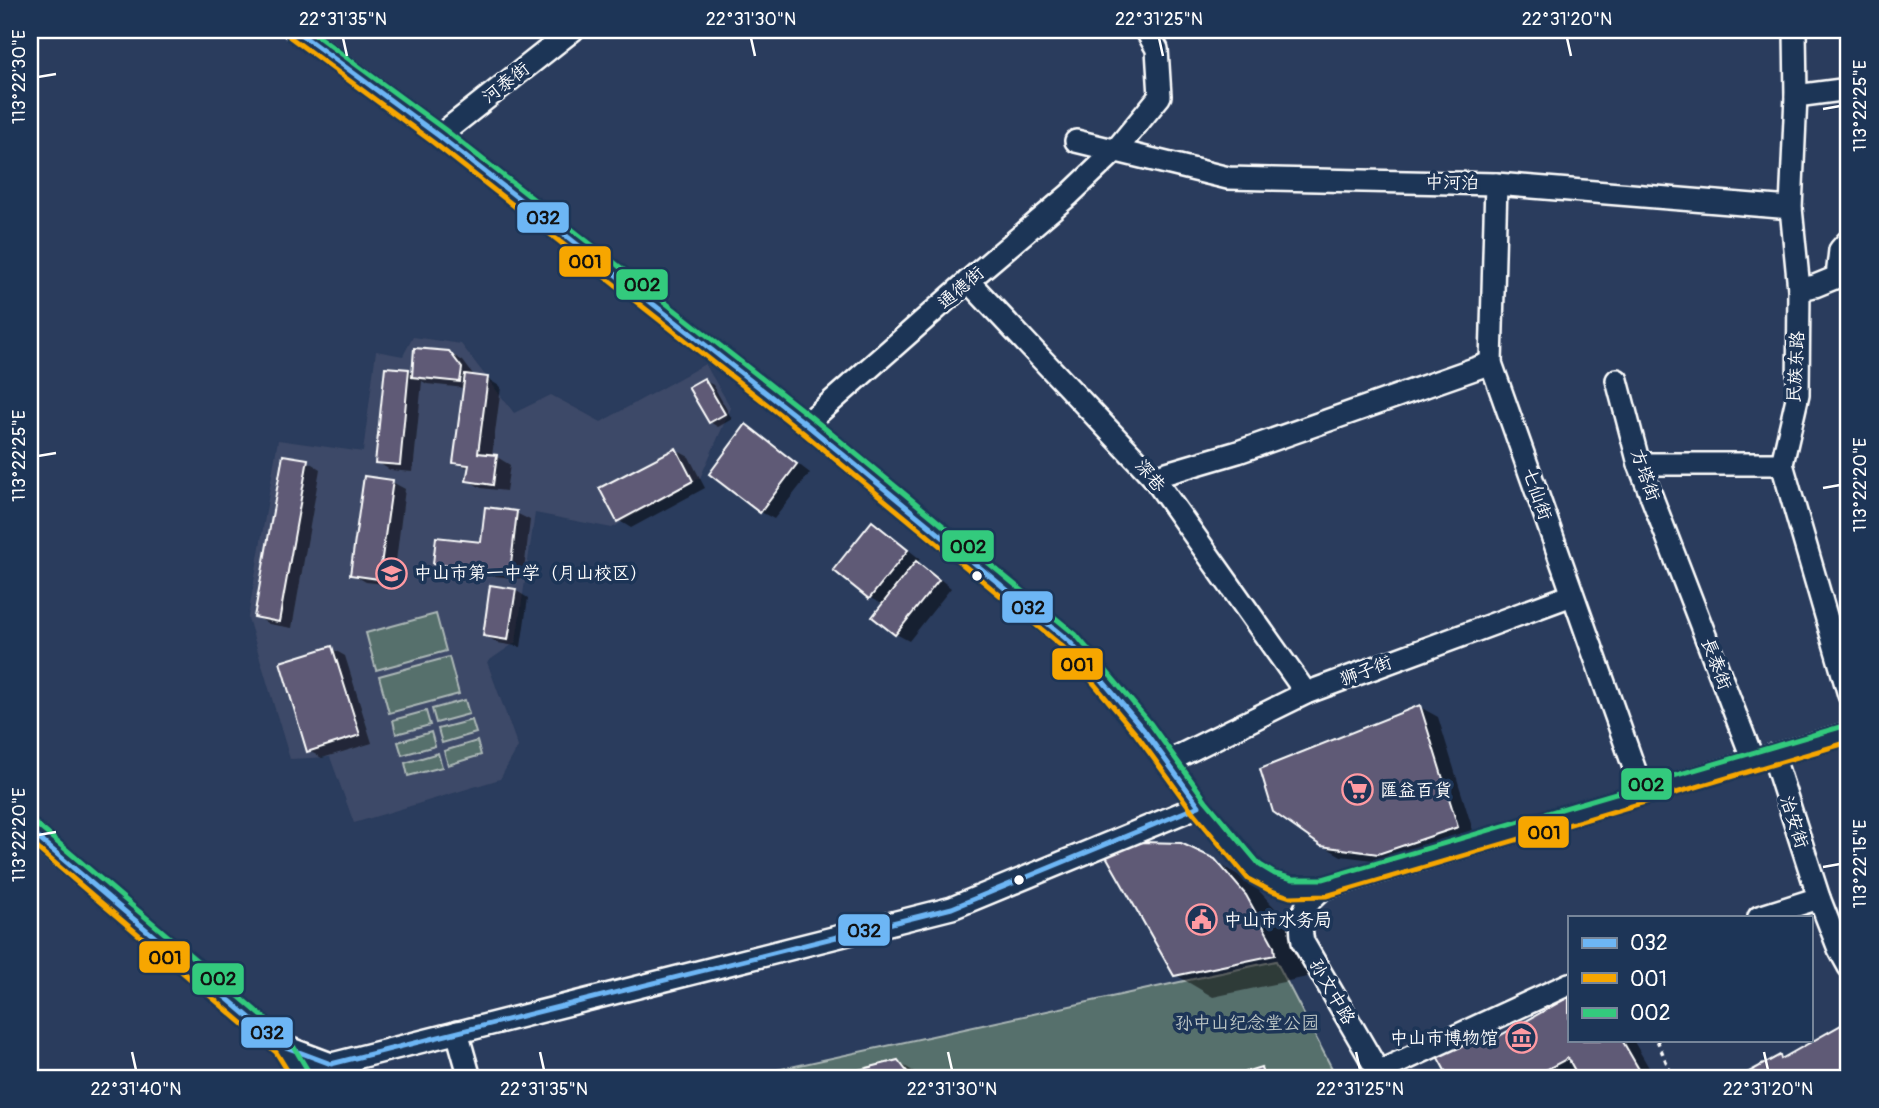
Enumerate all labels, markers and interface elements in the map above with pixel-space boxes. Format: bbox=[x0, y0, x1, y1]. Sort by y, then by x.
text: 22°31'35"N bbox=[299, 8, 387, 31]
text: 22°31'30"N bbox=[706, 8, 796, 31]
text: 22°31'25"N bbox=[1115, 8, 1203, 31]
text: 22°31'20"N bbox=[1522, 8, 1612, 31]
text: 113°22'30"E bbox=[8, 30, 31, 124]
street label: 河泰街 bbox=[478, 57, 534, 109]
text: 113°22'25"E bbox=[1849, 60, 1872, 152]
street label: 中河泊 bbox=[1425, 171, 1479, 195]
line badge: 032 bbox=[516, 201, 570, 234]
text: 032 bbox=[526, 206, 560, 230]
line badge: 001 bbox=[558, 245, 612, 278]
text: 001 bbox=[568, 250, 602, 274]
street label: 通德街 bbox=[933, 262, 989, 314]
line badge: 002 bbox=[615, 268, 669, 301]
text: 002 bbox=[624, 273, 661, 297]
street label: 民族东路 bbox=[1783, 330, 1809, 404]
text: 113°22'25"E bbox=[8, 410, 31, 502]
text: 113°22'20"E bbox=[1849, 438, 1872, 532]
street label: 方塔街 bbox=[1625, 446, 1665, 504]
street label: 深巷 bbox=[1130, 455, 1170, 497]
street label: 七仙街 bbox=[1517, 465, 1557, 523]
line badge: 002 bbox=[941, 529, 995, 563]
text: 002 bbox=[950, 535, 987, 559]
school or university icon: 中山市第一中学（月山校区） bbox=[374, 556, 408, 590]
place label: 中山市第一中学（月山校区） bbox=[414, 562, 648, 585]
unlabelled marker bbox=[970, 569, 984, 583]
line badge: 032 bbox=[1001, 590, 1054, 624]
text: 032 bbox=[1011, 596, 1045, 620]
street label: 長泰街 bbox=[1696, 635, 1736, 693]
line badge: 001 bbox=[1051, 647, 1104, 681]
street label: 狮子街 bbox=[1337, 651, 1395, 691]
text: 001 bbox=[1060, 653, 1094, 677]
line badge: 002 bbox=[1620, 767, 1673, 801]
supermarket icon: 匯益百貨 bbox=[1340, 773, 1374, 807]
text: 002 bbox=[1628, 773, 1665, 797]
place label: 匯益百貨 bbox=[1380, 779, 1452, 802]
text: 113°22'20"E bbox=[8, 788, 31, 882]
street label: 治安街 bbox=[1775, 793, 1813, 851]
line badge: 001 bbox=[1517, 815, 1570, 849]
text: 113°22'15"E bbox=[1849, 819, 1872, 909]
text: 001 bbox=[1527, 821, 1561, 845]
unlabelled marker bbox=[1012, 873, 1026, 887]
public building icon: 中山市水务局 bbox=[1184, 903, 1218, 937]
place label: 中山市水务局 bbox=[1224, 909, 1332, 932]
line badge: 032 bbox=[837, 913, 891, 947]
legend bbox=[1568, 916, 1812, 1042]
text: 032 bbox=[847, 919, 881, 943]
text: 032 bbox=[1630, 930, 1668, 957]
line badge: 001 bbox=[138, 940, 191, 974]
text: 001 bbox=[148, 946, 182, 970]
street label: 孙文中路 bbox=[1304, 955, 1360, 1029]
line badge: 002 bbox=[191, 962, 245, 996]
text: 001 bbox=[1630, 966, 1667, 993]
text: 002 bbox=[200, 967, 237, 991]
text: 002 bbox=[1630, 1000, 1670, 1027]
park label: 孙中山纪念堂公园 bbox=[1175, 1012, 1319, 1035]
line badge: 032 bbox=[240, 1016, 294, 1049]
text: 032 bbox=[250, 1021, 284, 1045]
museum icon: 中山市博物馆 bbox=[1504, 1021, 1538, 1055]
place label: 中山市博物馆 bbox=[1390, 1027, 1498, 1050]
text: 22°31'40"N bbox=[91, 1078, 181, 1101]
text: 22°31'35"N bbox=[500, 1078, 588, 1101]
text: 22°31'30"N bbox=[907, 1078, 997, 1101]
text: 22°31'25"N bbox=[1316, 1078, 1404, 1101]
text: 22°31'20"N bbox=[1723, 1078, 1813, 1101]

